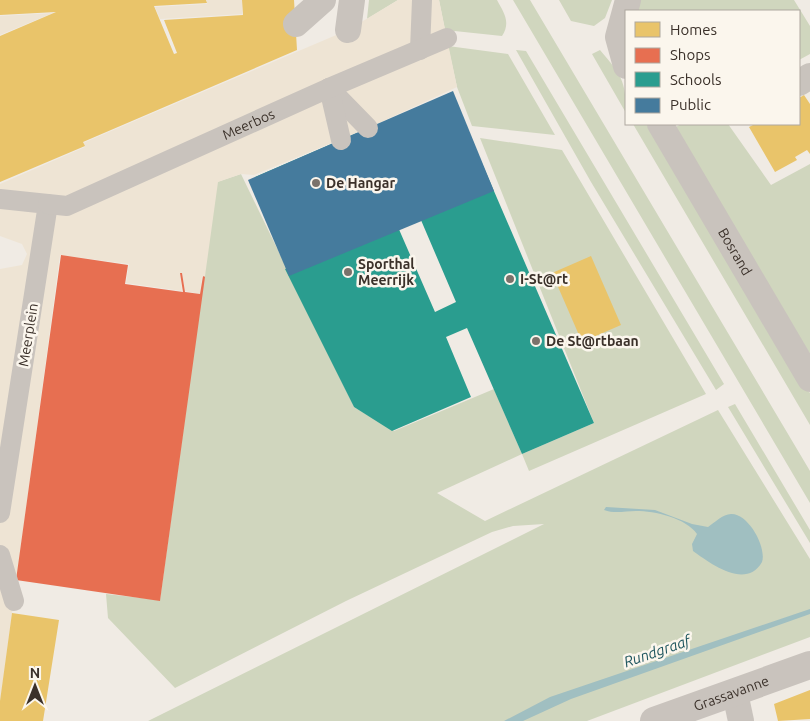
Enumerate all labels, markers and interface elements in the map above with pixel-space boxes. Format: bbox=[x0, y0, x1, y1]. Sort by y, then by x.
legend bbox=[625, 10, 800, 125]
text: Homes bbox=[670, 21, 717, 38]
text: Shops bbox=[670, 46, 711, 63]
text: Schools bbox=[670, 71, 721, 88]
text: Public bbox=[670, 96, 711, 113]
street label: Meerbos bbox=[220, 106, 277, 143]
place label: De Hangar bbox=[326, 175, 395, 191]
marker: De Hangar bbox=[310, 177, 322, 189]
street label: Bosrand bbox=[715, 225, 755, 278]
place label: Sporthal Meerrijk bbox=[358, 256, 415, 288]
marker: Sporthal Meerrijk bbox=[342, 266, 354, 278]
place label: I-St@rt bbox=[520, 271, 568, 287]
marker: I-St@rt bbox=[504, 273, 516, 285]
street label: Meerplein bbox=[15, 302, 41, 368]
place label: De St@rtbaan bbox=[546, 333, 639, 349]
marker: De St@rtbaan bbox=[530, 335, 542, 347]
water label: Rundgraaf bbox=[621, 631, 695, 670]
north arrow bbox=[10, 661, 60, 711]
text: N bbox=[30, 665, 40, 681]
street label: Grassavanne bbox=[691, 672, 771, 714]

